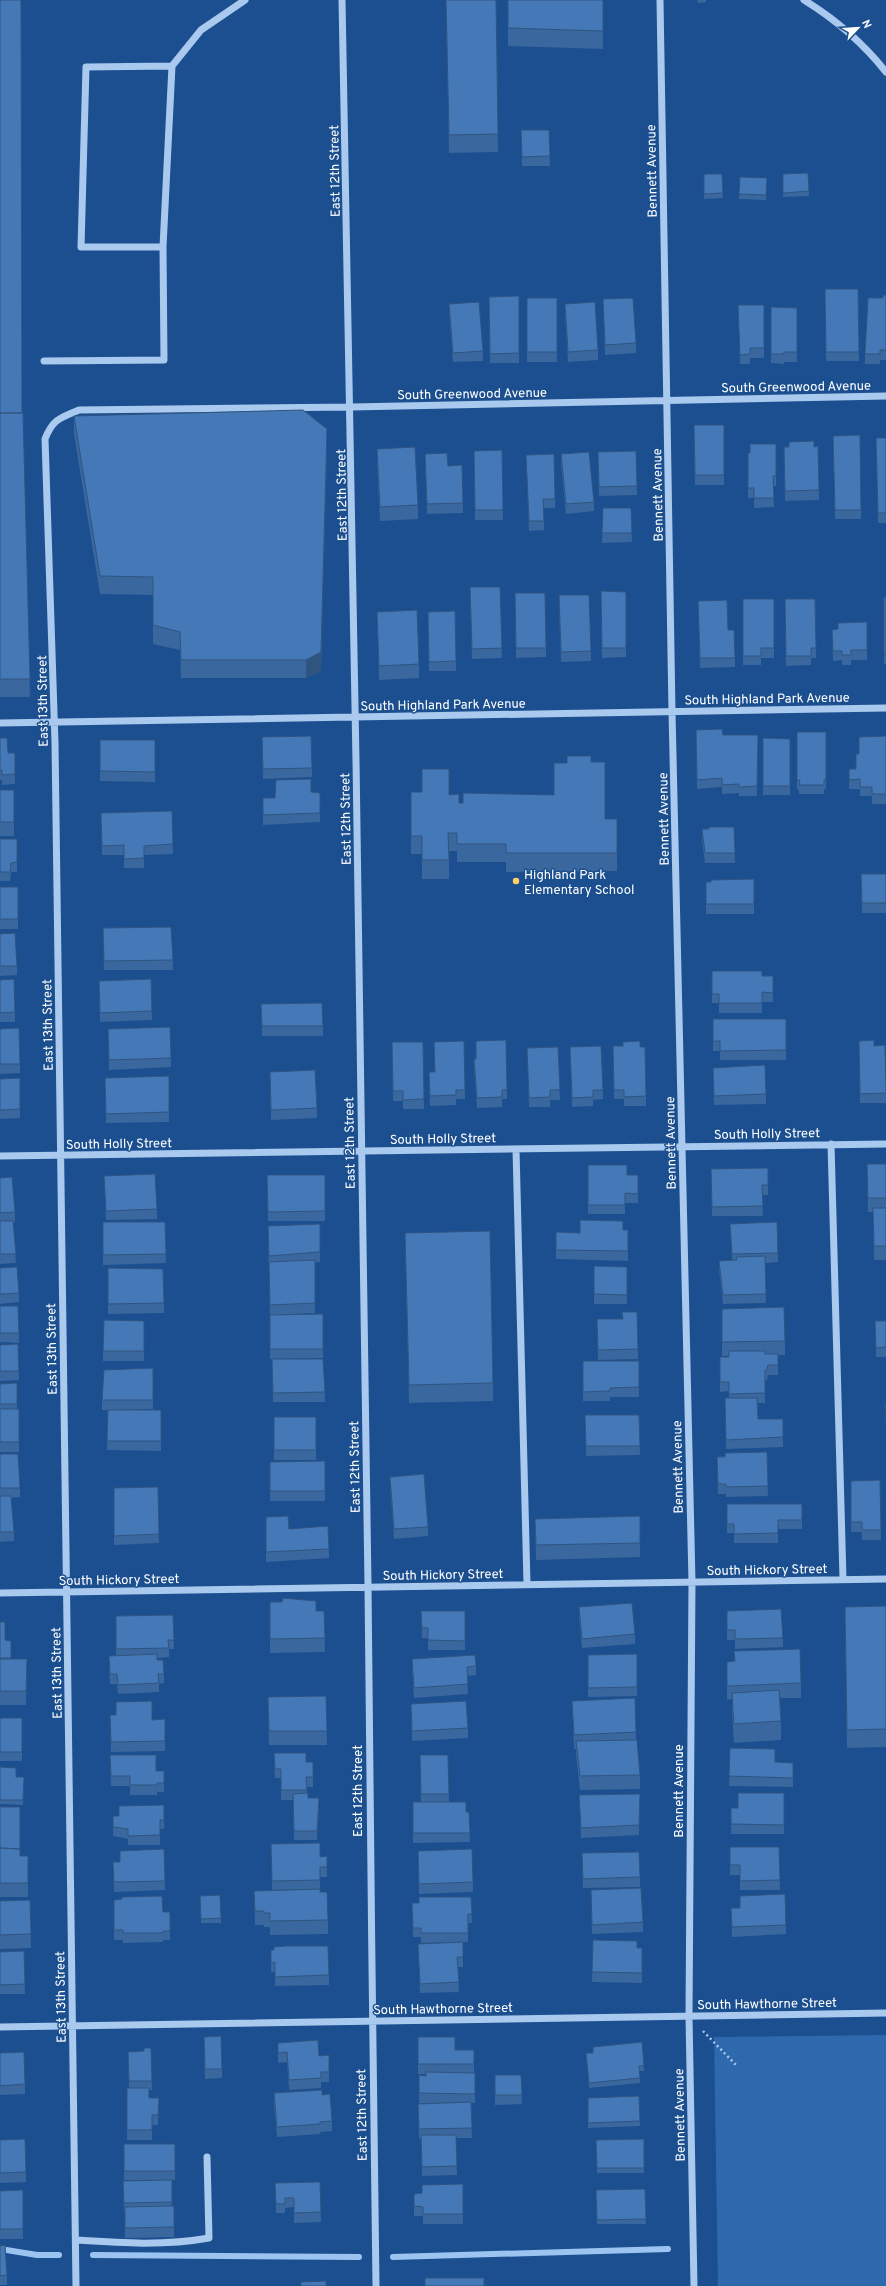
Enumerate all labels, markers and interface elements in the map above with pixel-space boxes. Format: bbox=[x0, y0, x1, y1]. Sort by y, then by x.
north arrow bbox=[838, 8, 878, 48]
text: N bbox=[858, 18, 874, 31]
street label: Bennett Avenue bbox=[644, 124, 662, 218]
street label: East 12th Street bbox=[327, 125, 345, 217]
street label: South Greenwood Avenue bbox=[721, 379, 871, 397]
street label: South Greenwood Avenue bbox=[397, 386, 547, 404]
street label: Bennett Avenue bbox=[650, 448, 668, 542]
street label: East 12th Street bbox=[334, 449, 352, 541]
street label: East 13th Street bbox=[35, 655, 53, 747]
street label: South Highland Park Avenue bbox=[684, 691, 850, 709]
street label: South Highland Park Avenue bbox=[360, 697, 526, 715]
street label: Bennett Avenue bbox=[656, 772, 674, 866]
street label: East 12th Street bbox=[338, 773, 356, 865]
place label: Highland Park Elementary School bbox=[524, 868, 634, 899]
marker: Highland Park Elementary School bbox=[511, 876, 521, 886]
street label: East 13th Street bbox=[40, 979, 58, 1071]
street label: Bennett Avenue bbox=[663, 1096, 681, 1190]
street label: East 12th Street bbox=[342, 1097, 360, 1189]
street label: South Holly Street bbox=[714, 1126, 820, 1144]
street label: South Holly Street bbox=[390, 1131, 496, 1149]
street label: South Holly Street bbox=[66, 1136, 172, 1154]
street label: East 13th Street bbox=[44, 1303, 62, 1395]
street label: Bennett Avenue bbox=[670, 1420, 688, 1514]
street label: East 12th Street bbox=[347, 1421, 365, 1513]
street label: South Hickory Street bbox=[707, 1562, 828, 1580]
street label: South Hickory Street bbox=[383, 1567, 504, 1585]
street label: South Hickory Street bbox=[59, 1572, 180, 1590]
street label: East 13th Street bbox=[49, 1627, 67, 1719]
street label: Bennett Avenue bbox=[672, 1744, 688, 1838]
street label: East 12th Street bbox=[351, 1745, 367, 1837]
street label: East 13th Street bbox=[53, 1951, 71, 2043]
street label: South Hawthorne Street bbox=[697, 1996, 837, 2014]
street label: South Hawthorne Street bbox=[373, 2001, 513, 2019]
street label: Bennett Avenue bbox=[672, 2068, 690, 2162]
street label: East 12th Street bbox=[354, 2069, 372, 2161]

